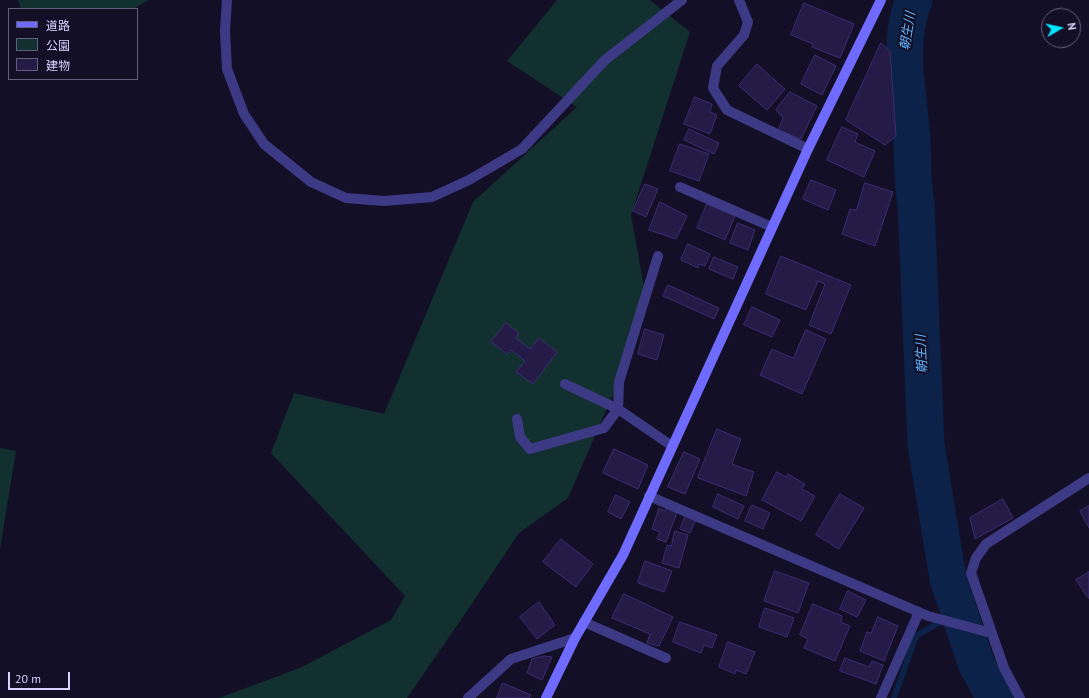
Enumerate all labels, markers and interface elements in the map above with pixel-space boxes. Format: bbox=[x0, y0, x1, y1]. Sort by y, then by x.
legend bbox=[8, 8, 138, 80]
north arrow bbox=[1041, 8, 1081, 48]
water label: 朝生川 bbox=[897, 11, 919, 51]
text: 道路 bbox=[46, 18, 70, 33]
text: N bbox=[1064, 22, 1079, 31]
text: 公園 bbox=[46, 38, 70, 53]
text: 建物 bbox=[46, 58, 70, 73]
water label: 朝生川 bbox=[913, 334, 931, 374]
scale bar bbox=[10, 664, 72, 690]
text: 20 m bbox=[15, 671, 41, 686]

